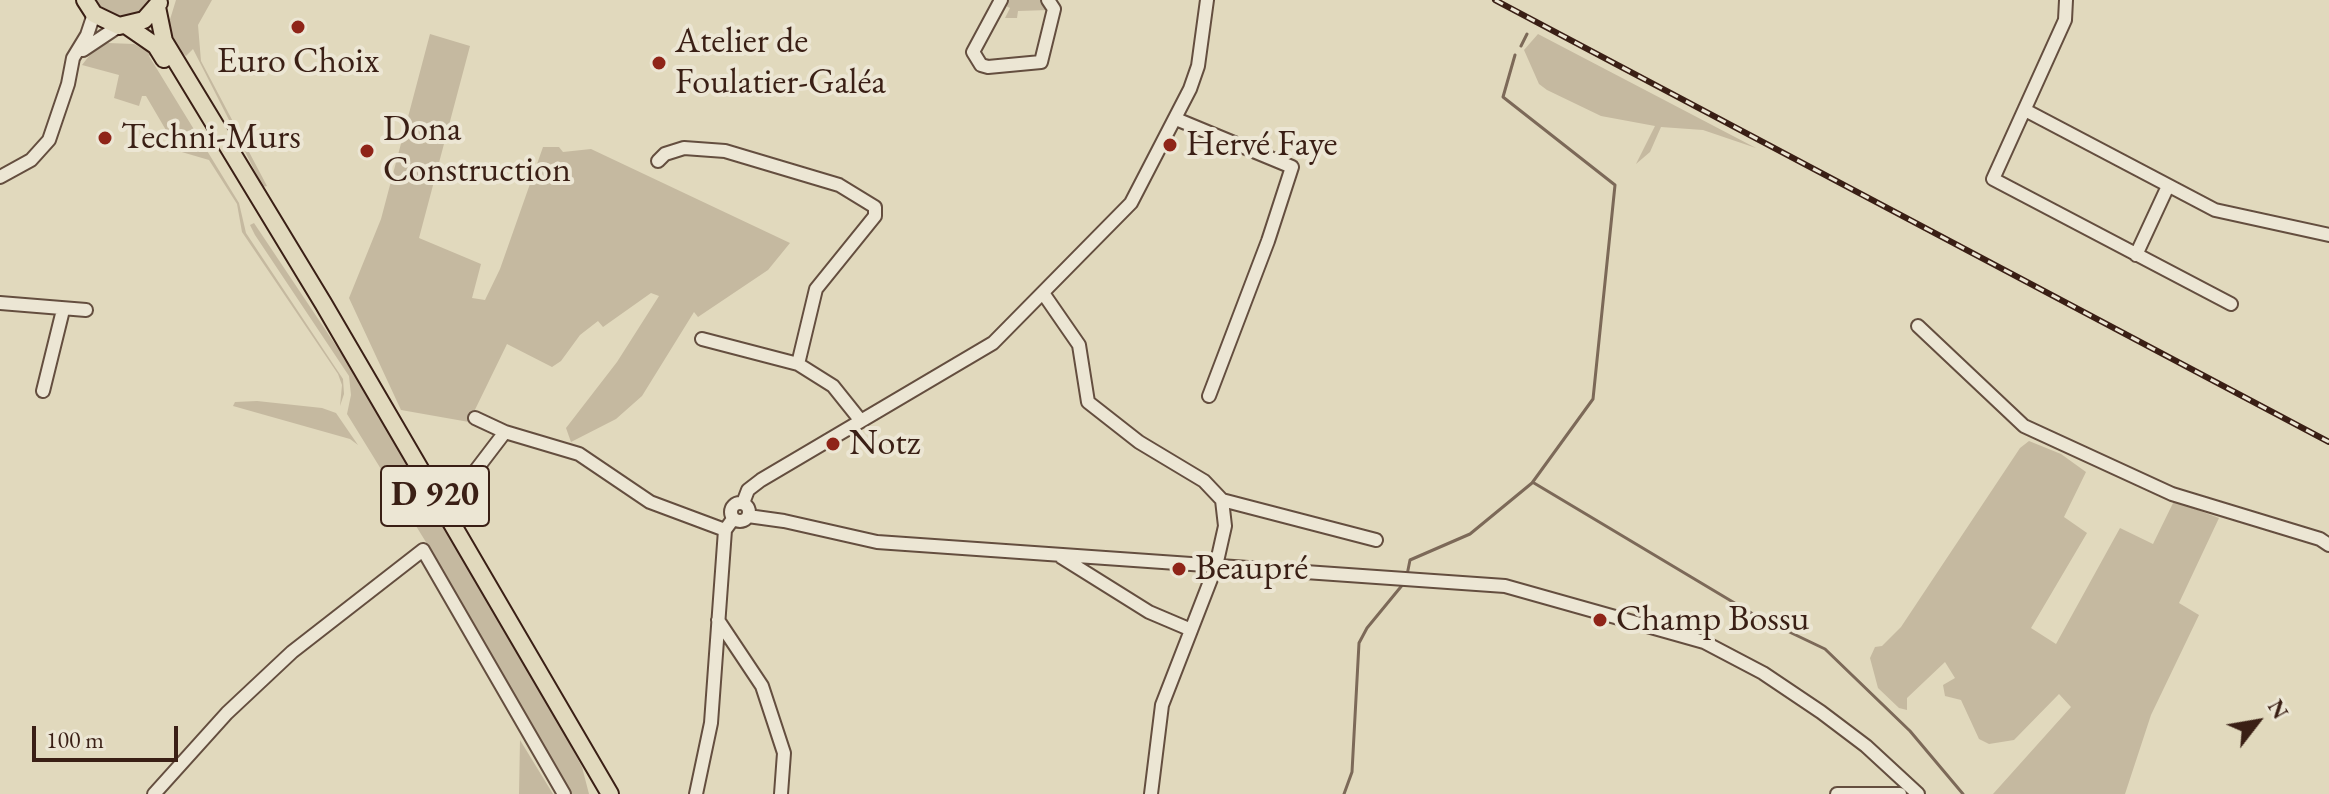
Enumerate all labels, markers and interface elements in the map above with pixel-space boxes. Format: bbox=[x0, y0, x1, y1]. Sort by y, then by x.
marker: Euro Choix bbox=[289, 18, 307, 36]
place label: Atelier de Foulatier-Galéa bbox=[675, 20, 886, 105]
place label: Euro Choix bbox=[217, 40, 379, 84]
marker: Atelier de Foulatier-Galéa bbox=[650, 54, 668, 72]
place label: Dona Construction bbox=[383, 108, 571, 193]
place label: Techni-Murs bbox=[121, 116, 301, 160]
place label: Hervé Faye bbox=[1186, 123, 1338, 167]
marker: Techni-Murs bbox=[96, 129, 114, 147]
marker: Hervé Faye bbox=[1161, 136, 1179, 154]
marker: Dona Construction bbox=[358, 142, 376, 160]
place label: Notz bbox=[849, 422, 920, 466]
marker: Notz bbox=[824, 435, 842, 453]
road number: D 920 bbox=[381, 466, 489, 526]
place label: Beaupré bbox=[1195, 547, 1308, 591]
marker: Beaupré bbox=[1170, 560, 1188, 578]
place label: Champ Bossu bbox=[1616, 598, 1810, 642]
marker: Champ Bossu bbox=[1591, 611, 1609, 629]
north arrow bbox=[2217, 682, 2297, 762]
text: N bbox=[2261, 694, 2295, 724]
scale bar bbox=[36, 710, 182, 760]
text: 100 m bbox=[46, 724, 104, 755]

